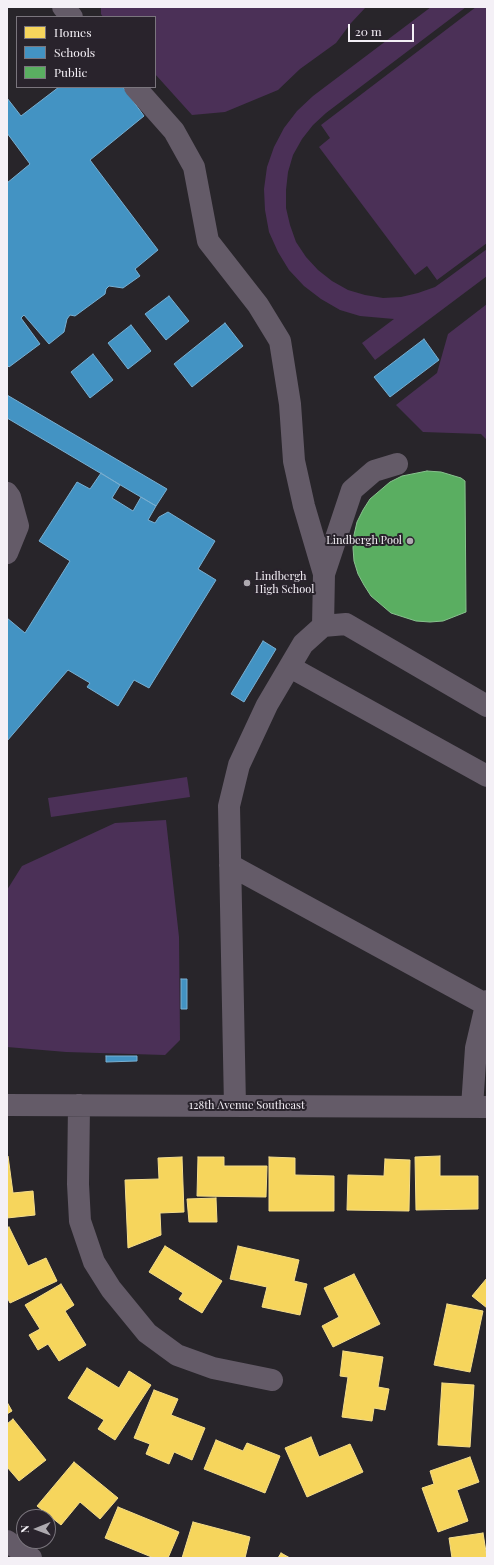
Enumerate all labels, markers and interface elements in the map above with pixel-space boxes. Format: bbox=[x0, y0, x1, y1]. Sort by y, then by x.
legend bbox=[16, 16, 156, 88]
scale bar bbox=[350, 16, 416, 42]
text: 20 m bbox=[355, 23, 382, 39]
text: Homes bbox=[54, 24, 92, 40]
text: Schools bbox=[54, 44, 95, 60]
text: Public bbox=[54, 64, 87, 80]
place label: Lindbergh Pool bbox=[326, 534, 402, 548]
marker: Lindbergh Pool bbox=[405, 536, 415, 546]
place label: Lindbergh High School bbox=[255, 570, 314, 596]
marker: Lindbergh High School bbox=[242, 578, 252, 588]
street label: 128th Avenue Southeast bbox=[189, 1099, 305, 1113]
north arrow bbox=[16, 1509, 56, 1549]
text: N bbox=[17, 1525, 32, 1533]

